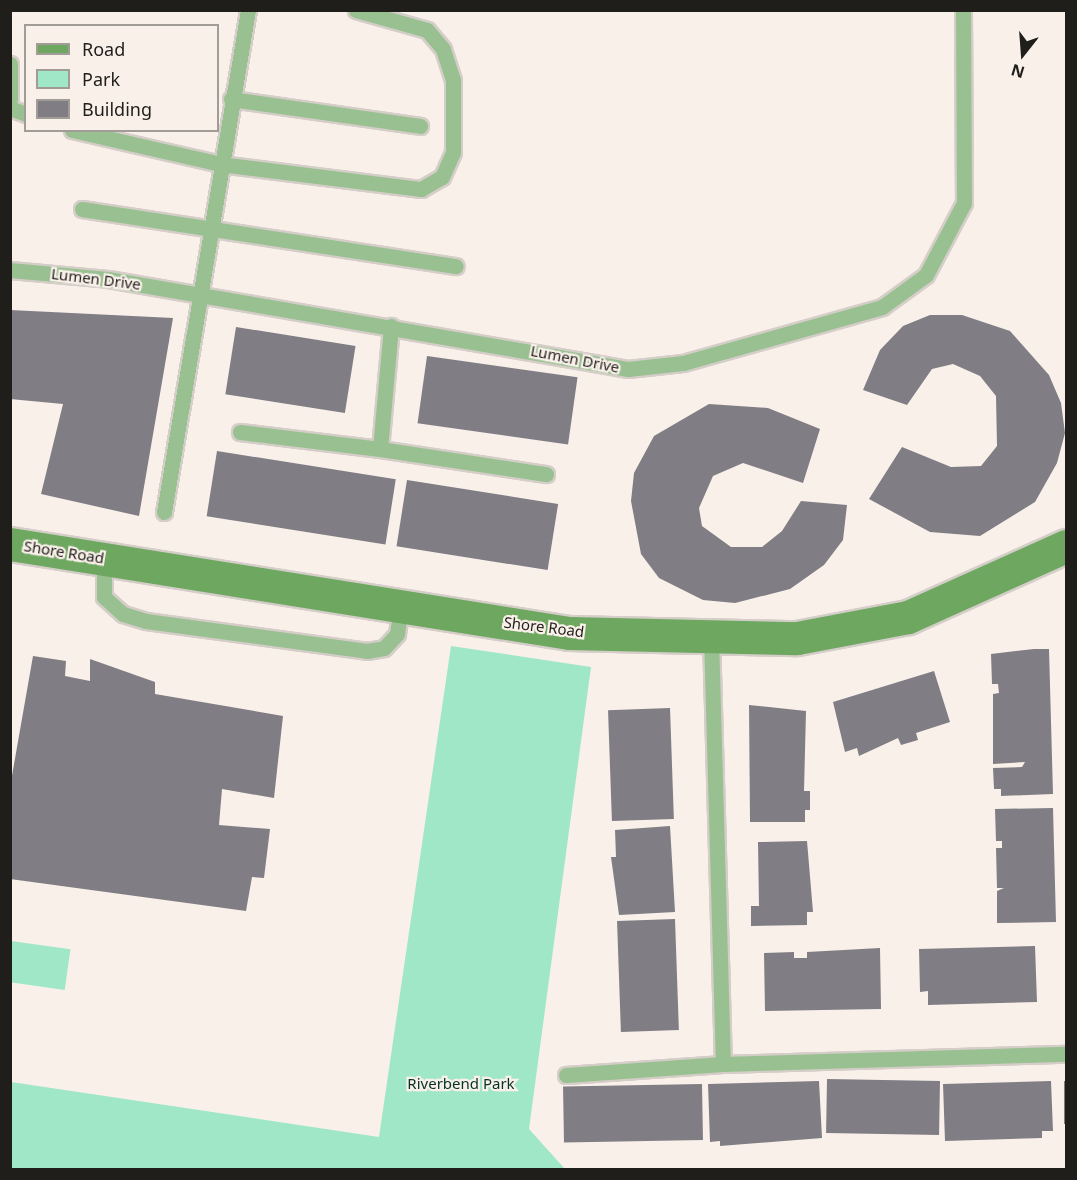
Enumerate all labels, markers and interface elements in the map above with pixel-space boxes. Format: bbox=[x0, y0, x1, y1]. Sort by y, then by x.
legend bbox=[24, 24, 219, 132]
north arrow bbox=[993, 24, 1053, 84]
text: Road bbox=[82, 37, 125, 61]
text: N bbox=[1008, 59, 1027, 84]
text: Park bbox=[82, 67, 120, 91]
text: Building bbox=[82, 97, 152, 121]
street label: Lumen Drive bbox=[50, 265, 142, 293]
street label: Lumen Drive bbox=[529, 342, 621, 376]
street label: Shore Road bbox=[23, 537, 105, 567]
street label: Shore Road bbox=[503, 613, 585, 641]
park label: Riverbend Park bbox=[407, 1075, 515, 1093]

